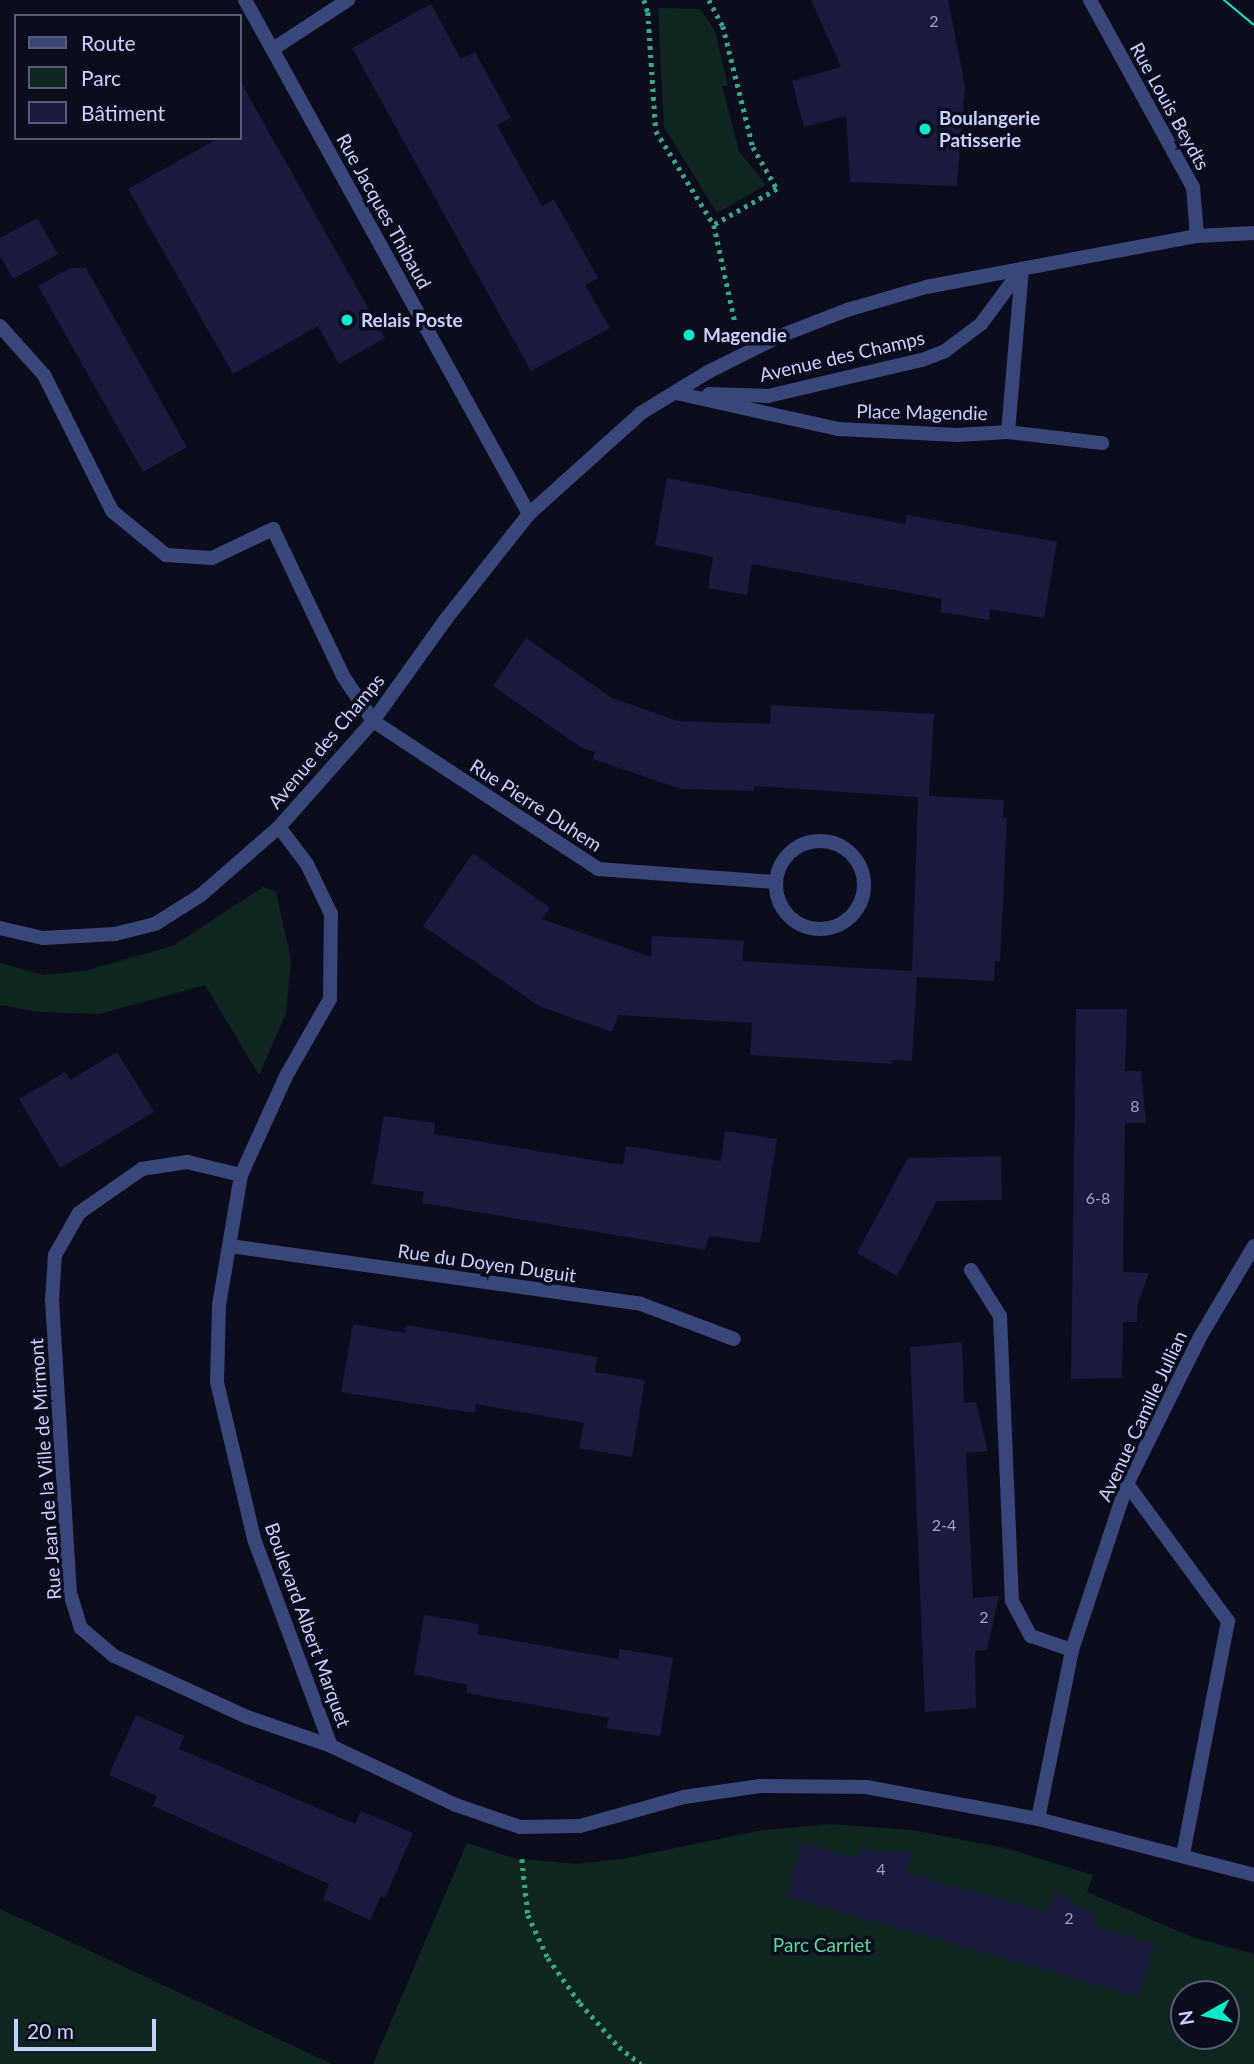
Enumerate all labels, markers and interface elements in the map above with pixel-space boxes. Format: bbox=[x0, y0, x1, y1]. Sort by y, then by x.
house number: 2 bbox=[929, 11, 939, 31]
legend bbox=[14, 14, 242, 140]
text: Route bbox=[81, 30, 136, 55]
street label: Rue Louis Beydts bbox=[1126, 38, 1214, 174]
text: Parc bbox=[81, 65, 121, 90]
text: Bâtiment bbox=[81, 100, 165, 125]
place label: Boulangerie Patisserie bbox=[939, 107, 1040, 151]
marker: Boulangerie Patisserie bbox=[917, 121, 933, 137]
street label: Rue Jacques Thibaud bbox=[332, 129, 436, 293]
place label: Relais Poste bbox=[361, 309, 463, 331]
marker: Relais Poste bbox=[339, 312, 355, 328]
place label: Magendie bbox=[703, 324, 787, 346]
street label: Avenue des Champs bbox=[757, 326, 927, 386]
marker: Magendie bbox=[681, 327, 697, 343]
street label: Place Magendie bbox=[856, 399, 988, 425]
street label: Avenue des Champs bbox=[263, 669, 389, 813]
street label: Rue Pierre Duhem bbox=[466, 754, 606, 856]
house number: 8 bbox=[1130, 1096, 1140, 1116]
house number: 6-8 bbox=[1086, 1188, 1110, 1208]
street label: Rue du Doyen Duguit bbox=[396, 1239, 578, 1287]
street label: Avenue Camille Jullian bbox=[1092, 1327, 1192, 1505]
street label: Rue Jean de la Ville de Mirmont bbox=[24, 1337, 66, 1601]
house number: 2-4 bbox=[932, 1515, 956, 1535]
street label: Boulevard Albert Marquet bbox=[260, 1519, 356, 1731]
house number: 2 bbox=[979, 1607, 989, 1627]
house number: 4 bbox=[876, 1859, 886, 1879]
house number: 2 bbox=[1064, 1908, 1074, 1928]
park label: Parc Carriet bbox=[773, 1934, 871, 1956]
north arrow bbox=[1170, 1980, 1240, 2050]
scale bar bbox=[18, 2004, 159, 2048]
text: N bbox=[1173, 2009, 1198, 2027]
text: 20 m bbox=[27, 2018, 74, 2043]

